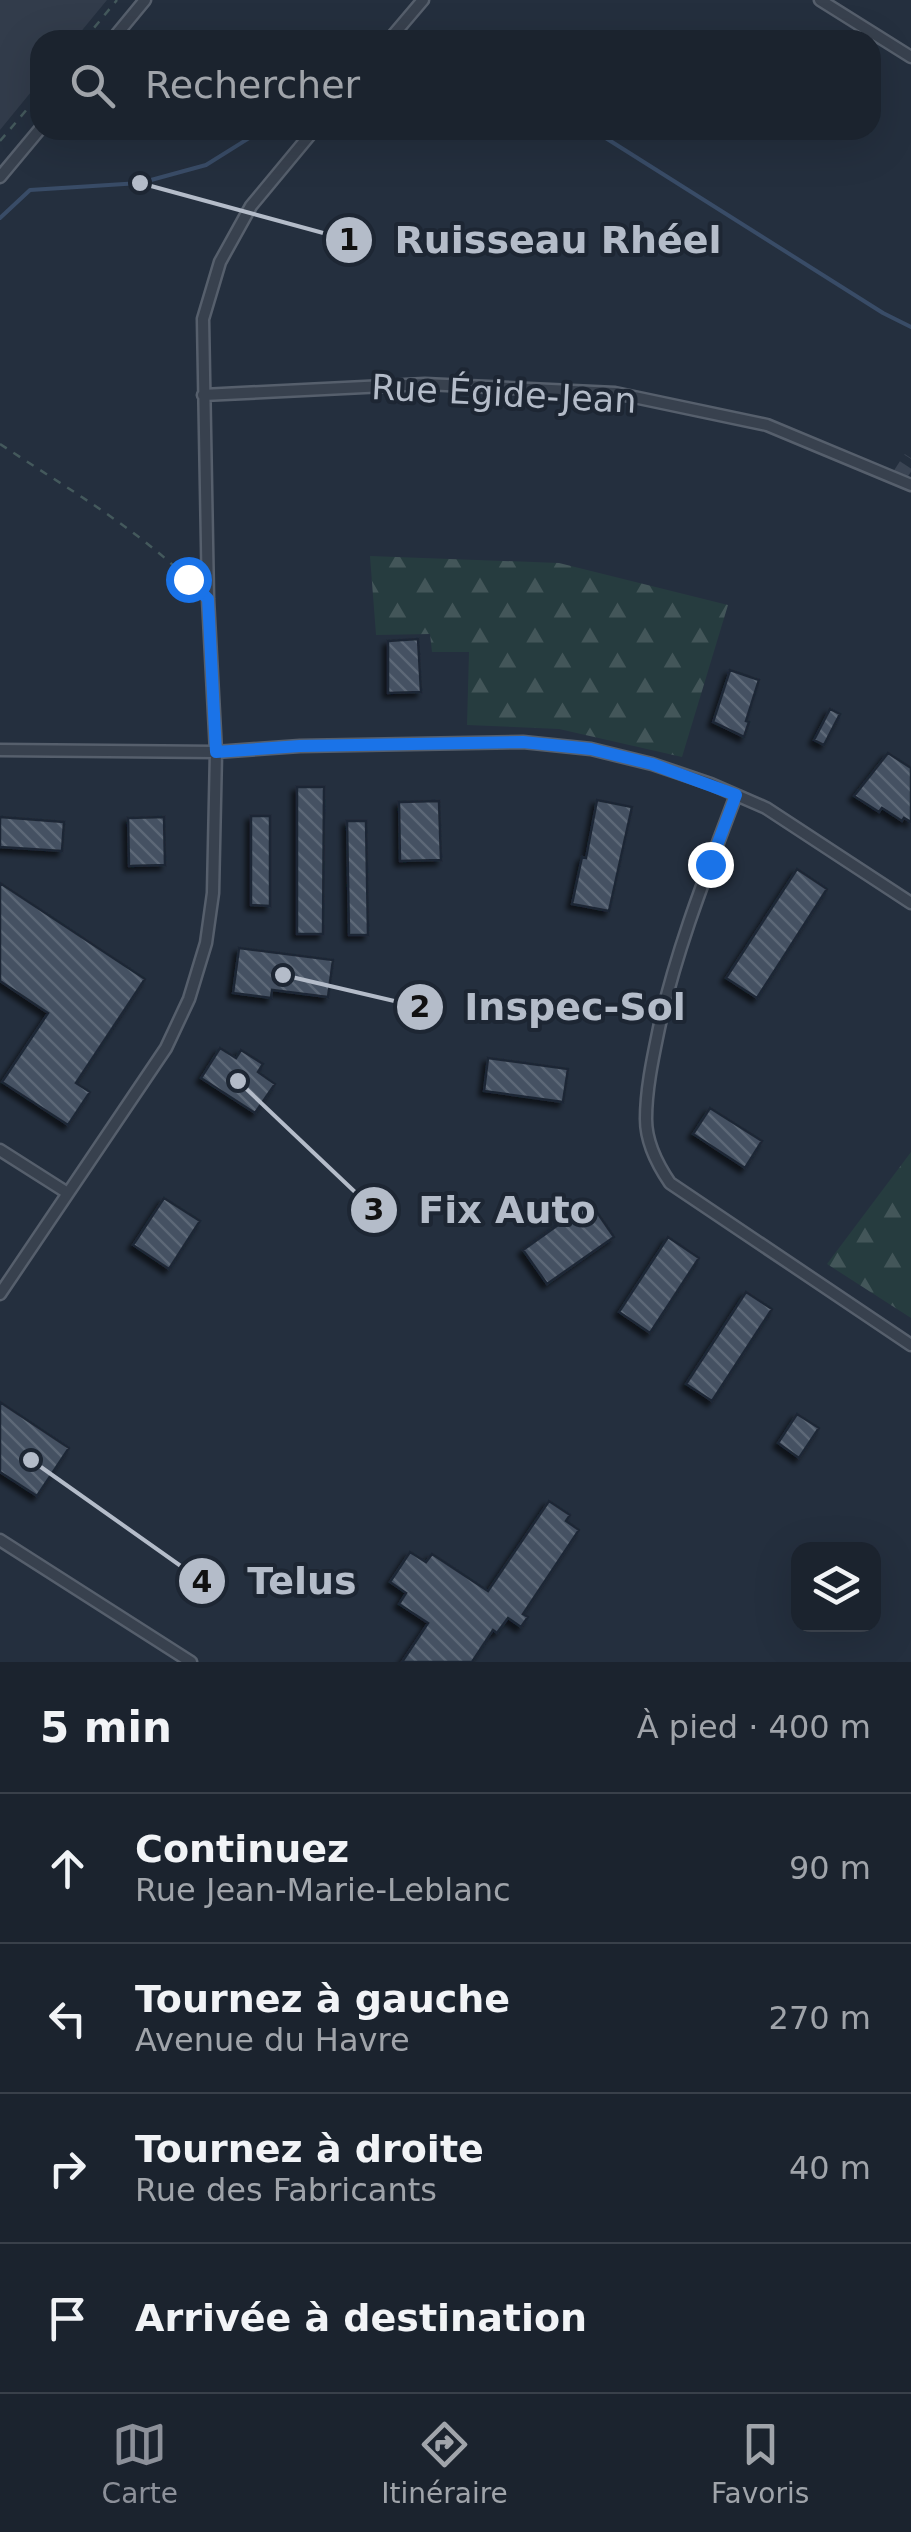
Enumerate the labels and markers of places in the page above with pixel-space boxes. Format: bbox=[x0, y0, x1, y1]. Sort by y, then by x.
callout: Ruisseau Rhéel bbox=[324, 206, 741, 274]
callout: Inspec-Sol bbox=[395, 973, 706, 1041]
callout: Fix Auto bbox=[349, 1176, 616, 1244]
callout: Telus bbox=[177, 1547, 377, 1615]

